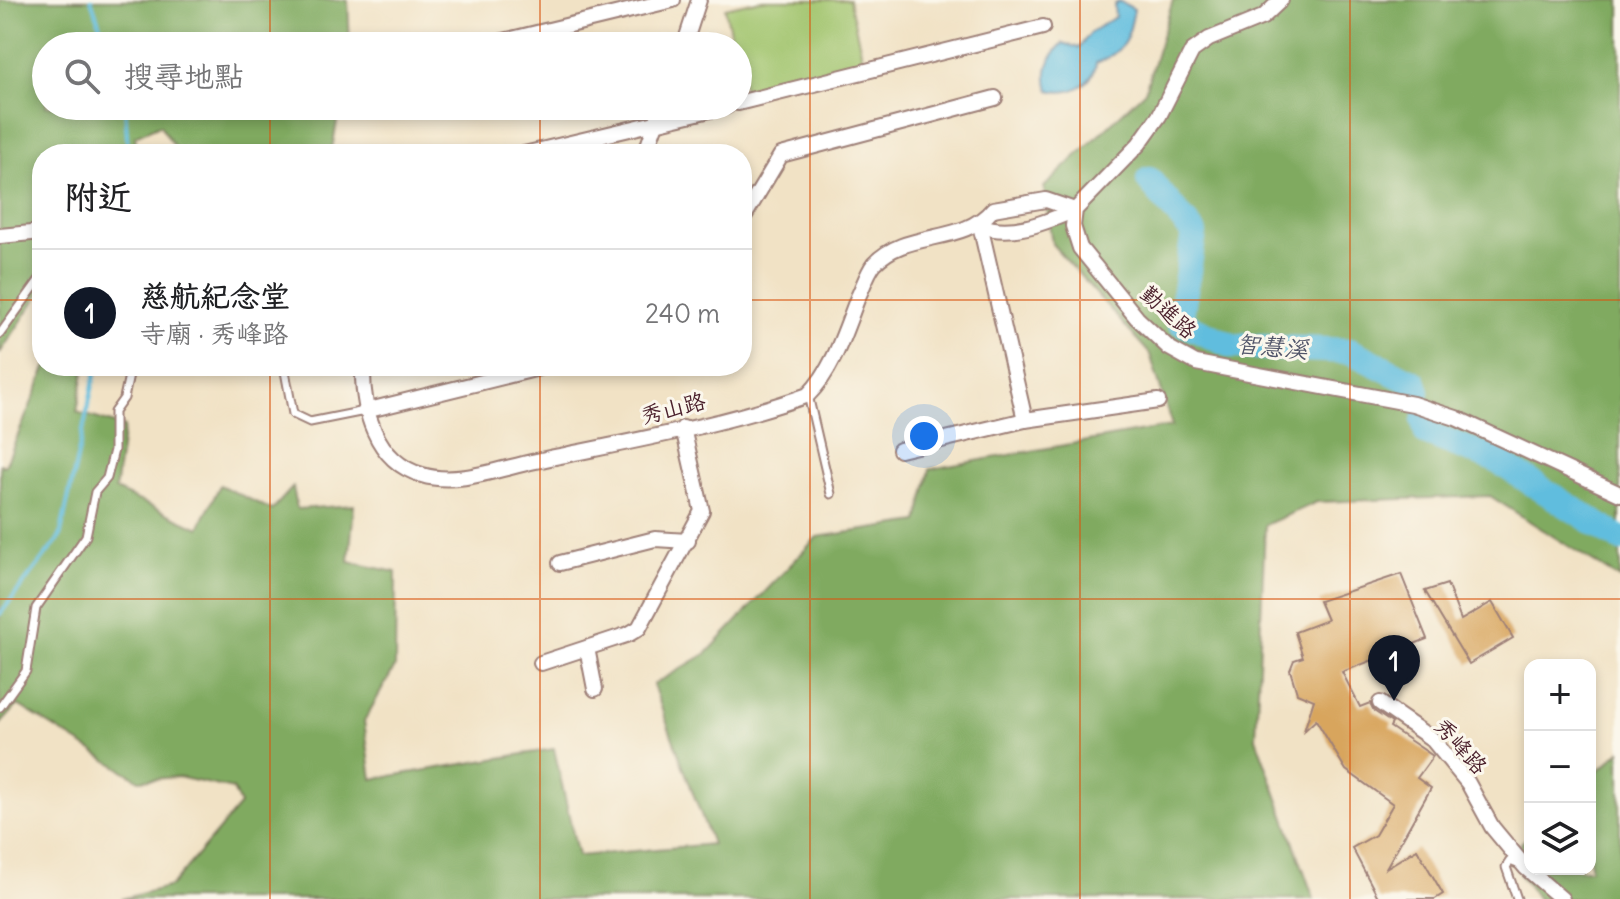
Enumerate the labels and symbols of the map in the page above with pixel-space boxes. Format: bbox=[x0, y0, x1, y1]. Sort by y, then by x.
street label: 勤進路 bbox=[1135, 280, 1203, 344]
water label: 智慧溪 bbox=[1235, 328, 1311, 364]
street label: 秀山路 bbox=[638, 386, 708, 430]
your location bbox=[904, 416, 944, 456]
pin: 1 bbox=[1368, 635, 1420, 701]
street label: 秀峰路 bbox=[1429, 712, 1493, 780]

